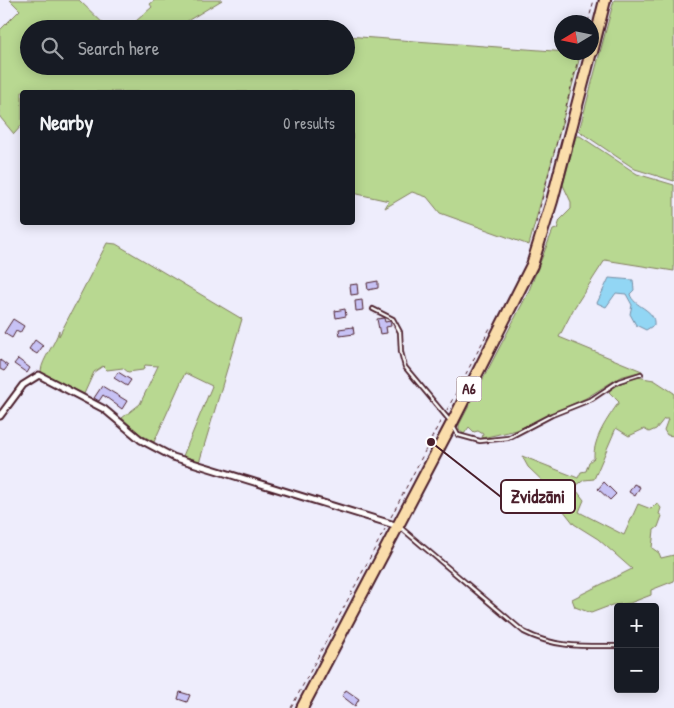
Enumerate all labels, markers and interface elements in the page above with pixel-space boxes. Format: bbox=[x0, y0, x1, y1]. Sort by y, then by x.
north arrow bbox=[554, 15, 599, 60]
search box bbox=[20, 20, 355, 75]
icon: search bbox=[38, 34, 66, 62]
text: Search here bbox=[78, 35, 159, 61]
text: Nearby bbox=[40, 108, 93, 137]
text: 0 results bbox=[283, 112, 335, 134]
road number: A6 bbox=[456, 376, 482, 402]
callout: Zvidzāni bbox=[501, 480, 575, 513]
text: Zvidzāni bbox=[511, 484, 565, 509]
map controls bbox=[614, 603, 659, 693]
button: + bbox=[614, 603, 659, 648]
button: − bbox=[614, 648, 659, 693]

